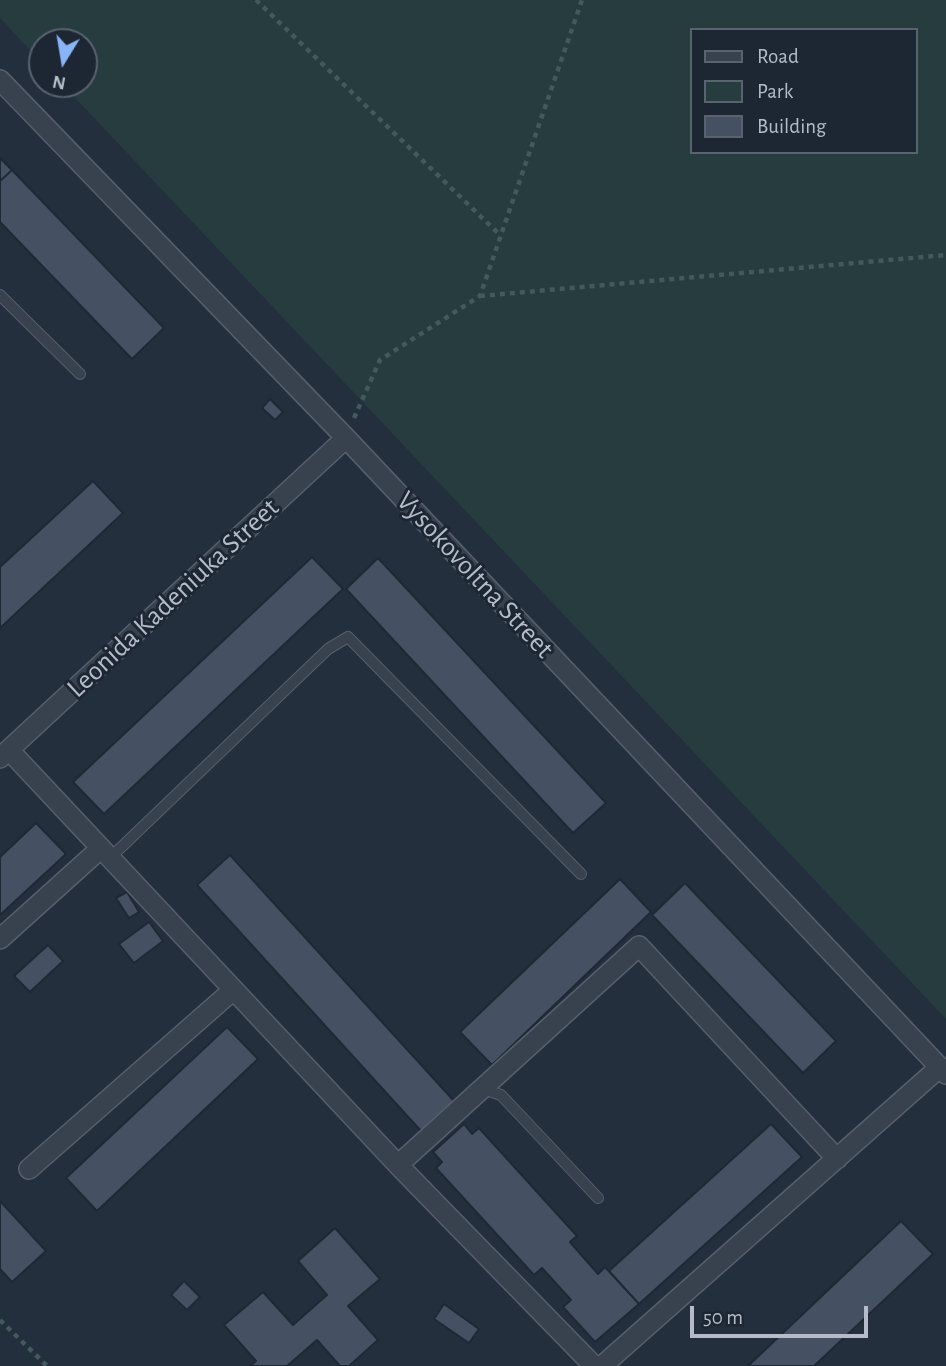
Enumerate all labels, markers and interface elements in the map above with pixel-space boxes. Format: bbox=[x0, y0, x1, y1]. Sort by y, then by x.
north arrow bbox=[28, 28, 98, 98]
legend bbox=[690, 28, 918, 154]
text: Road bbox=[757, 46, 799, 67]
text: N bbox=[51, 72, 68, 93]
text: Park bbox=[757, 81, 793, 102]
text: Building bbox=[757, 116, 826, 137]
street label: Vysokovoltna Street bbox=[389, 485, 561, 665]
street label: Leonida Kadeniuka Street bbox=[60, 491, 286, 705]
scale bar bbox=[694, 1292, 872, 1336]
text: 50 m bbox=[703, 1307, 743, 1328]

